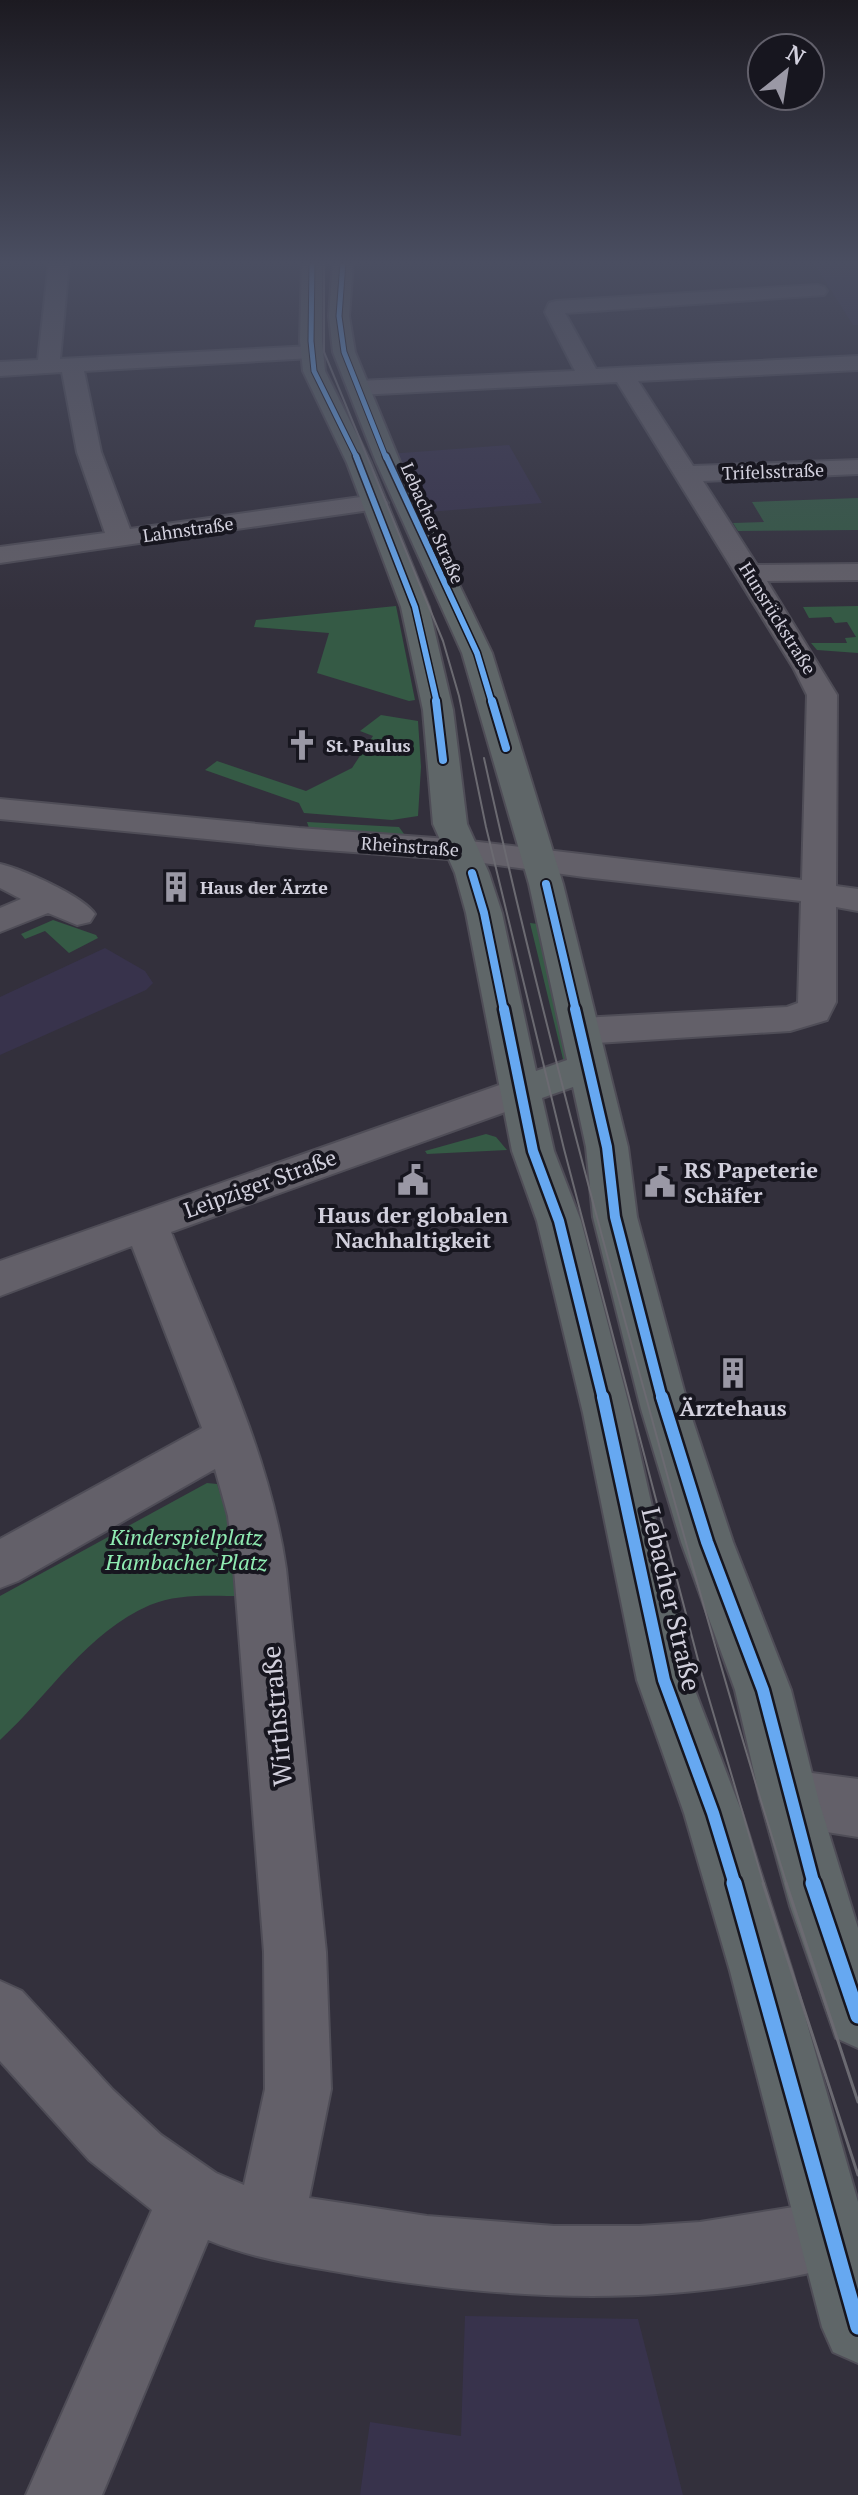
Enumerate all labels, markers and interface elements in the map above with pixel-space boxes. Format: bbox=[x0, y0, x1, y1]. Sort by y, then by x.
north arrow bbox=[746, 32, 826, 112]
text: N bbox=[782, 38, 811, 71]
street label: Trifelsstraße bbox=[722, 457, 824, 485]
street label: Lebacher Straße bbox=[396, 459, 470, 587]
street label: Lahnstraße bbox=[141, 511, 235, 547]
street label: Hunsrückstraße bbox=[734, 557, 822, 679]
church icon: St. Paulus bbox=[285, 728, 319, 762]
place label: St. Paulus bbox=[326, 733, 411, 757]
street label: Rheinstraße bbox=[360, 831, 460, 861]
building icon: Haus der Ärzte bbox=[159, 870, 193, 904]
place label: Haus der Ärzte bbox=[200, 875, 328, 899]
street label: Leipziger Straße bbox=[180, 1142, 340, 1224]
place label: RS Papeterie Schäfer bbox=[684, 1155, 818, 1209]
public building icon: Haus der globalen Nachhaltigkeit bbox=[396, 1163, 430, 1197]
public building icon: RS Papeterie Schäfer bbox=[643, 1165, 677, 1199]
place label: Haus der globalen Nachhaltigkeit bbox=[318, 1200, 508, 1254]
building icon: Ärztehaus bbox=[716, 1356, 750, 1390]
place label: Ärztehaus bbox=[679, 1393, 787, 1422]
street label: Lebacher Straße bbox=[634, 1504, 710, 1694]
park label: Kinderspielplatz Hambacher Platz bbox=[104, 1522, 268, 1576]
street label: Wirthstraße bbox=[253, 1644, 299, 1788]

